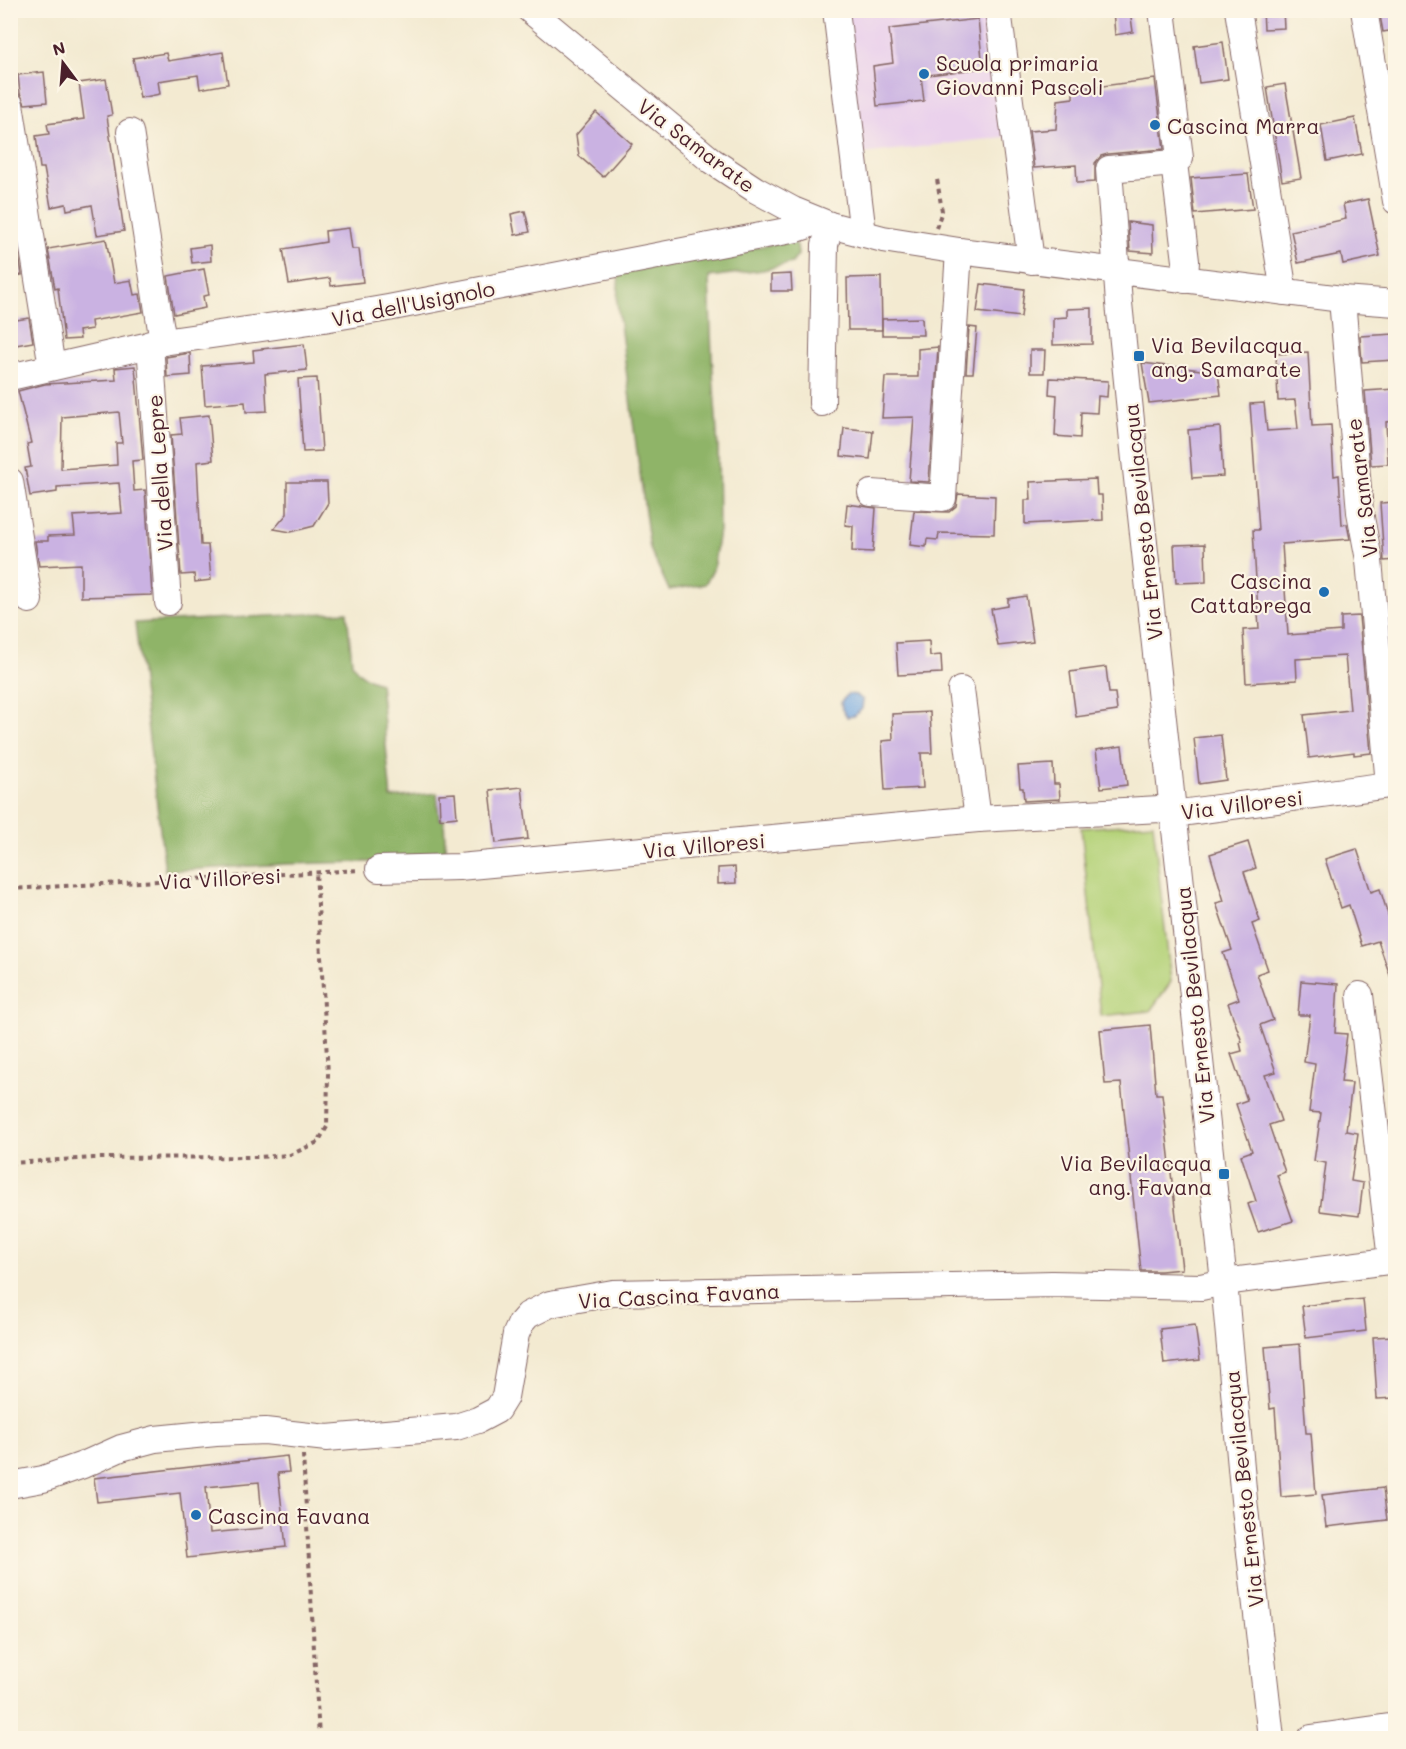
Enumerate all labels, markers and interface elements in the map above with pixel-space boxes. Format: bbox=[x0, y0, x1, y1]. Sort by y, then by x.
north arrow bbox=[33, 33, 93, 93]
text: N bbox=[50, 36, 67, 60]
place label: Scuola primaria Giovanni Pascoli bbox=[936, 49, 1104, 100]
marker: Scuola primaria Giovanni Pascoli bbox=[917, 67, 931, 81]
street label: Via Samarate bbox=[633, 92, 761, 198]
place label: Cascina Marra bbox=[1167, 112, 1319, 139]
marker: Cascina Marra bbox=[1148, 118, 1162, 132]
street label: Via dell'Usignolo bbox=[329, 274, 497, 332]
place label: Via Bevilacqua ang. Samarate bbox=[1151, 331, 1303, 382]
marker: Via Bevilacqua ang. Samarate bbox=[1132, 349, 1146, 363]
street label: Via della Lepre bbox=[140, 394, 178, 552]
street label: Via Ernesto Bevilacqua bbox=[1116, 402, 1168, 642]
street label: Via Samarate bbox=[1339, 417, 1383, 559]
place label: Cascina Cattabrega bbox=[1190, 567, 1312, 618]
marker: Cascina Cattabrega bbox=[1317, 585, 1331, 599]
street label: Via Villoresi bbox=[1179, 783, 1305, 825]
street label: Via Villoresi bbox=[642, 826, 766, 864]
street label: Via Villoresi bbox=[158, 861, 282, 895]
street label: Via Ernesto Bevilacqua bbox=[1168, 885, 1220, 1125]
place label: Via Bevilacqua ang. Favana bbox=[1060, 1149, 1212, 1200]
marker: Via Bevilacqua ang. Favana bbox=[1217, 1167, 1231, 1181]
street label: Via Cascina Favana bbox=[577, 1276, 781, 1314]
street label: Via Ernesto Bevilacqua bbox=[1217, 1369, 1269, 1609]
place label: Cascina Favana bbox=[208, 1502, 370, 1529]
marker: Cascina Favana bbox=[189, 1508, 203, 1522]

